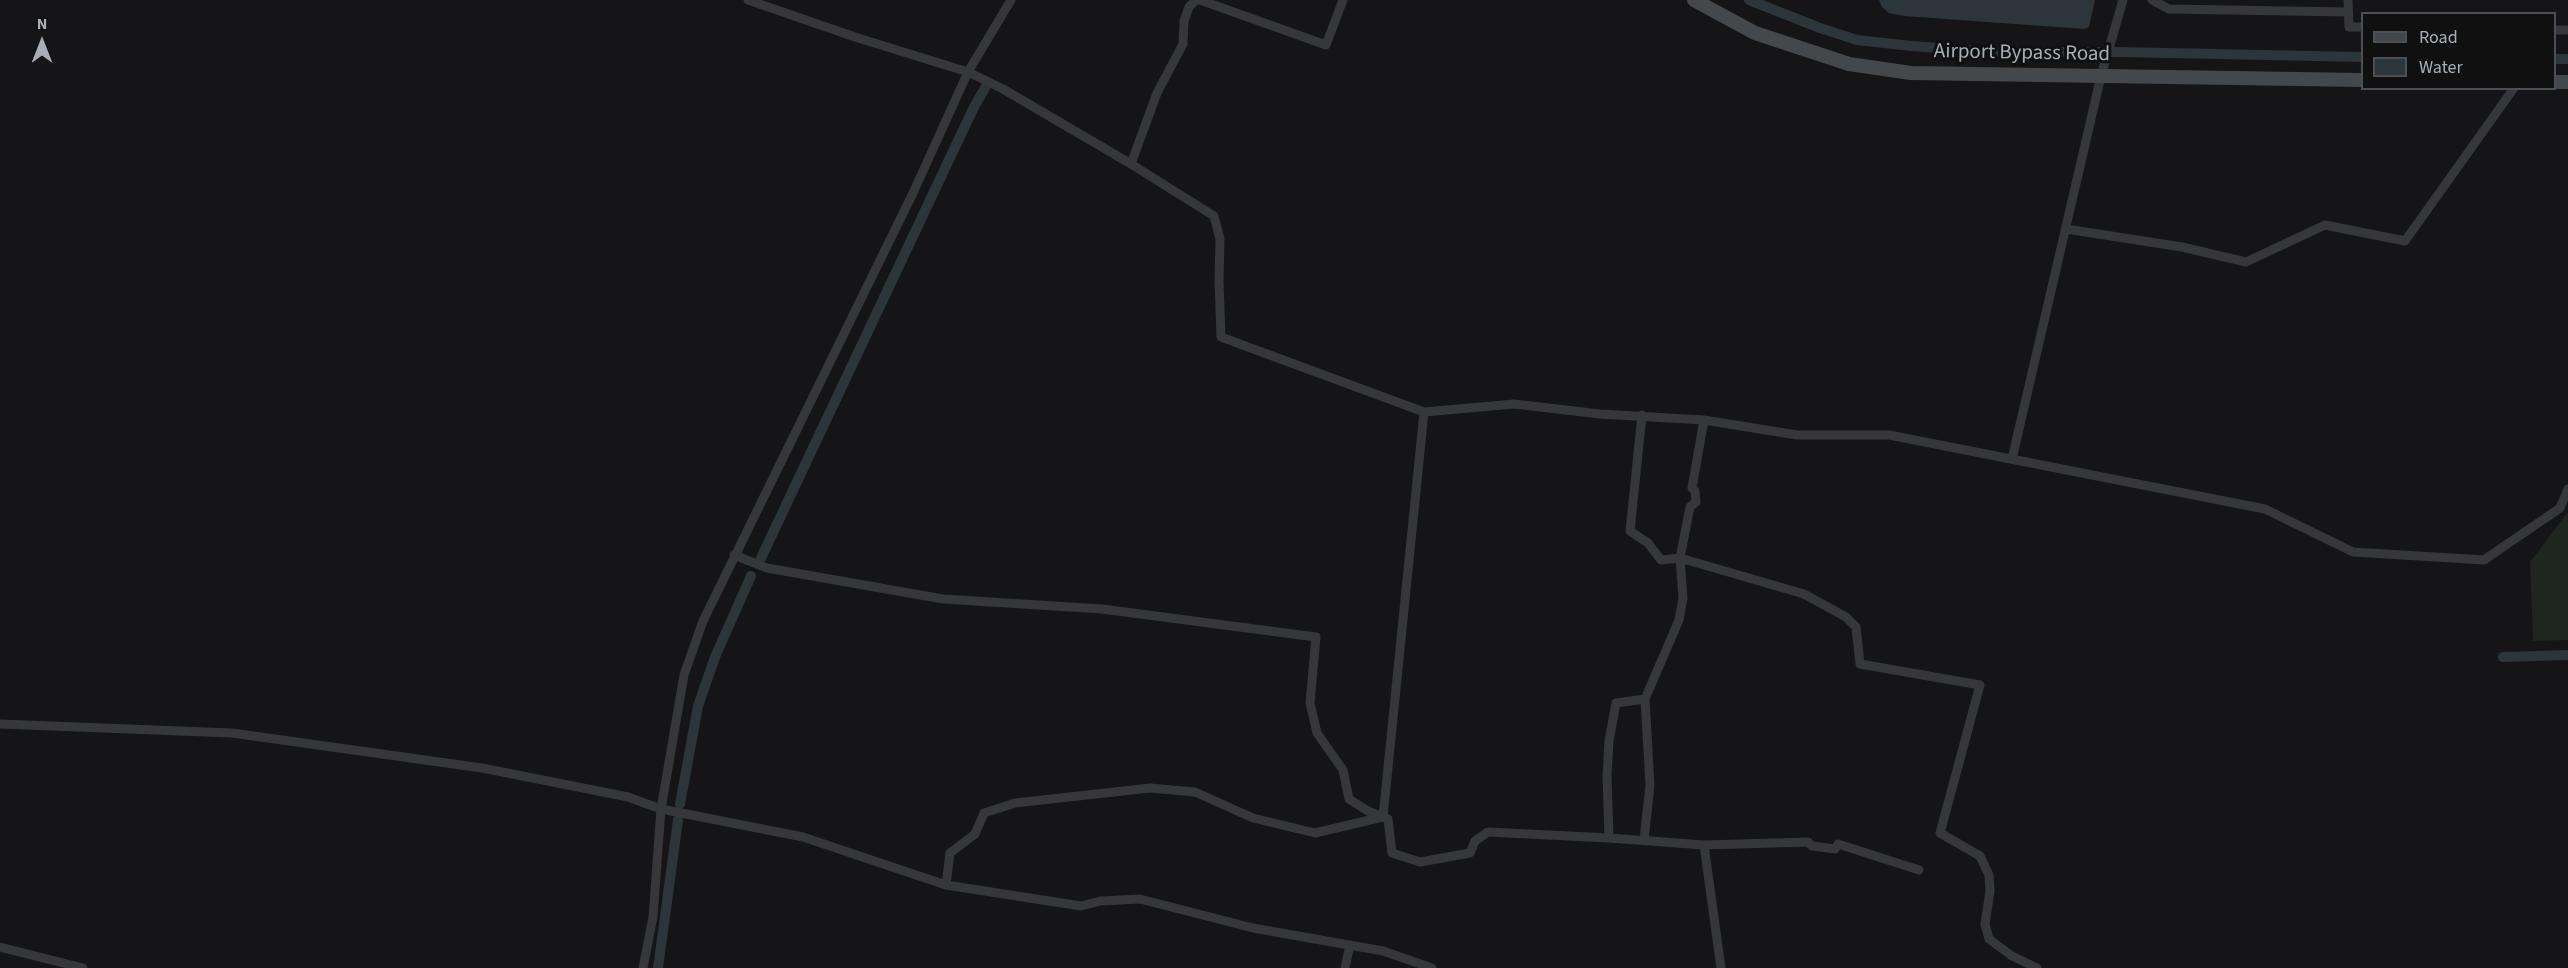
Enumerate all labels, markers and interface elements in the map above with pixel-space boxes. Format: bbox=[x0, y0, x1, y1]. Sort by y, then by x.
north arrow bbox=[12, 12, 72, 72]
legend bbox=[2361, 12, 2556, 90]
text: N bbox=[37, 13, 47, 35]
text: Road bbox=[2419, 25, 2458, 50]
street label: Airport Bypass Road bbox=[1934, 40, 2110, 68]
text: Water bbox=[2419, 55, 2463, 80]

